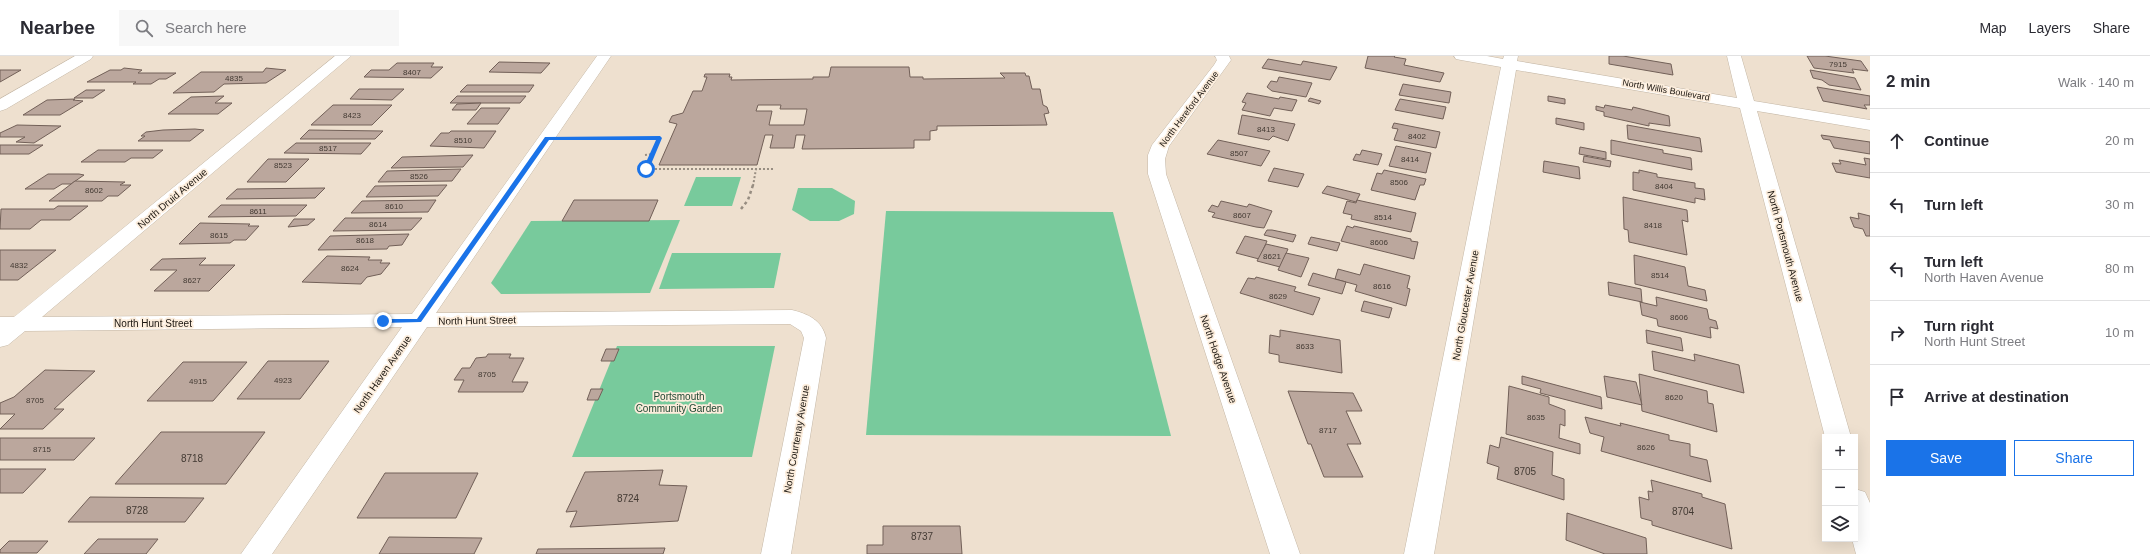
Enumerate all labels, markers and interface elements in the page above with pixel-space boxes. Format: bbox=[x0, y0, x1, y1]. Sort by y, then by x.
search box bbox=[119, 10, 399, 46]
text: Nearbee bbox=[20, 17, 95, 38]
icon: search bbox=[133, 17, 155, 39]
text: Search here bbox=[165, 19, 247, 36]
text: Map bbox=[1979, 20, 2007, 36]
text: Layers bbox=[2029, 20, 2071, 36]
text: Share bbox=[2093, 20, 2130, 36]
house number: 7915 bbox=[1829, 60, 1847, 69]
house number: 8407 bbox=[403, 68, 421, 77]
street label: North Hereford Avenue bbox=[1157, 69, 1221, 149]
text: 2 min bbox=[1886, 72, 1930, 91]
house number: 4835 bbox=[225, 74, 243, 83]
text: Walk · 140 m bbox=[2058, 75, 2134, 90]
street label: North Willis Boulevard bbox=[1622, 77, 1710, 103]
house number: 8423 bbox=[343, 111, 361, 120]
house number: 8413 bbox=[1257, 125, 1275, 134]
icon: ahead bbox=[1886, 130, 1908, 152]
house number: 8402 bbox=[1408, 132, 1426, 141]
text: Continue bbox=[1924, 132, 1989, 149]
text: 20 m bbox=[2105, 133, 2134, 148]
house number: 8510 bbox=[454, 136, 472, 145]
house number: 8517 bbox=[319, 144, 337, 153]
house number: 8507 bbox=[1230, 149, 1248, 158]
house number: 8414 bbox=[1401, 155, 1419, 164]
route start bbox=[637, 160, 655, 178]
house number: 8523 bbox=[274, 161, 292, 170]
street label: North Druid Avenue bbox=[135, 166, 210, 231]
house number: 8526 bbox=[410, 172, 428, 181]
house number: 8506 bbox=[1390, 178, 1408, 187]
house number: 8404 bbox=[1655, 182, 1673, 191]
house number: 8602 bbox=[85, 186, 103, 195]
street label: North Portsmouth Avenue bbox=[1765, 189, 1806, 303]
icon: left bbox=[1886, 194, 1908, 216]
text: Turn left bbox=[1924, 196, 1983, 213]
text: 30 m bbox=[2105, 197, 2134, 212]
house number: 8610 bbox=[385, 202, 403, 211]
house number: 8611 bbox=[249, 207, 267, 216]
house number: 8607 bbox=[1233, 211, 1251, 220]
house number: 8514 bbox=[1374, 213, 1392, 222]
house number: 8614 bbox=[369, 220, 387, 229]
house number: 8418 bbox=[1644, 221, 1662, 230]
house number: 8615 bbox=[210, 231, 228, 240]
house number: 8618 bbox=[356, 236, 374, 245]
house number: 8606 bbox=[1370, 238, 1388, 247]
street label: North Gloucester Avenue bbox=[1450, 249, 1481, 361]
house number: 8621 bbox=[1263, 252, 1281, 261]
text: Turn left bbox=[1924, 253, 1983, 270]
icon: left bbox=[1886, 258, 1908, 280]
house number: 4832 bbox=[10, 261, 28, 270]
text: 80 m bbox=[2105, 261, 2134, 276]
house number: 8624 bbox=[341, 264, 359, 273]
text: North Haven Avenue bbox=[1924, 270, 2044, 285]
house number: 8514 bbox=[1651, 271, 1669, 280]
house number: 8627 bbox=[183, 276, 201, 285]
house number: 8616 bbox=[1373, 282, 1391, 291]
house number: 8629 bbox=[1269, 292, 1287, 301]
route end bbox=[374, 312, 392, 330]
house number: 8606 bbox=[1670, 313, 1688, 322]
street label: North Hunt Street bbox=[438, 314, 516, 327]
street label: North Hodge Avenue bbox=[1198, 314, 1239, 405]
text: Turn right bbox=[1924, 317, 1994, 334]
street label: North Hunt Street bbox=[114, 318, 192, 329]
icon: right bbox=[1886, 322, 1908, 344]
text: 10 m bbox=[2105, 325, 2134, 340]
street label: North Haven Avenue bbox=[351, 333, 414, 415]
text: North Hunt Street bbox=[1924, 334, 2025, 349]
house number: 8633 bbox=[1296, 342, 1314, 351]
house number: 8705 bbox=[478, 370, 496, 379]
house number: 4923 bbox=[274, 376, 292, 385]
house number: 4915 bbox=[189, 377, 207, 386]
street label: North Courtenay Avenue bbox=[782, 384, 811, 494]
icon: arrive bbox=[1886, 386, 1908, 408]
text: Arrive at destination bbox=[1924, 388, 2069, 405]
park label: Portsmouth Community Garden bbox=[636, 391, 722, 414]
house number: 8620 bbox=[1665, 393, 1683, 402]
house number: 8705 bbox=[26, 396, 44, 405]
house number: 8635 bbox=[1527, 413, 1545, 422]
house number: 8717 bbox=[1319, 426, 1337, 435]
map controls bbox=[1822, 434, 1858, 542]
button: + bbox=[1822, 434, 1858, 470]
button: Save bbox=[1886, 440, 2006, 476]
button: Share bbox=[2014, 440, 2134, 476]
house number: 8626 bbox=[1637, 443, 1655, 452]
house number: 8715 bbox=[33, 445, 51, 454]
house number: 8718 bbox=[181, 453, 204, 464]
house number: 8705 bbox=[1514, 466, 1537, 477]
button: − bbox=[1822, 470, 1858, 506]
house number: 8724 bbox=[617, 493, 640, 504]
house number: 8728 bbox=[126, 505, 149, 516]
house number: 8704 bbox=[1672, 506, 1695, 517]
button: layers bbox=[1822, 506, 1858, 542]
house number: 8737 bbox=[911, 531, 934, 542]

